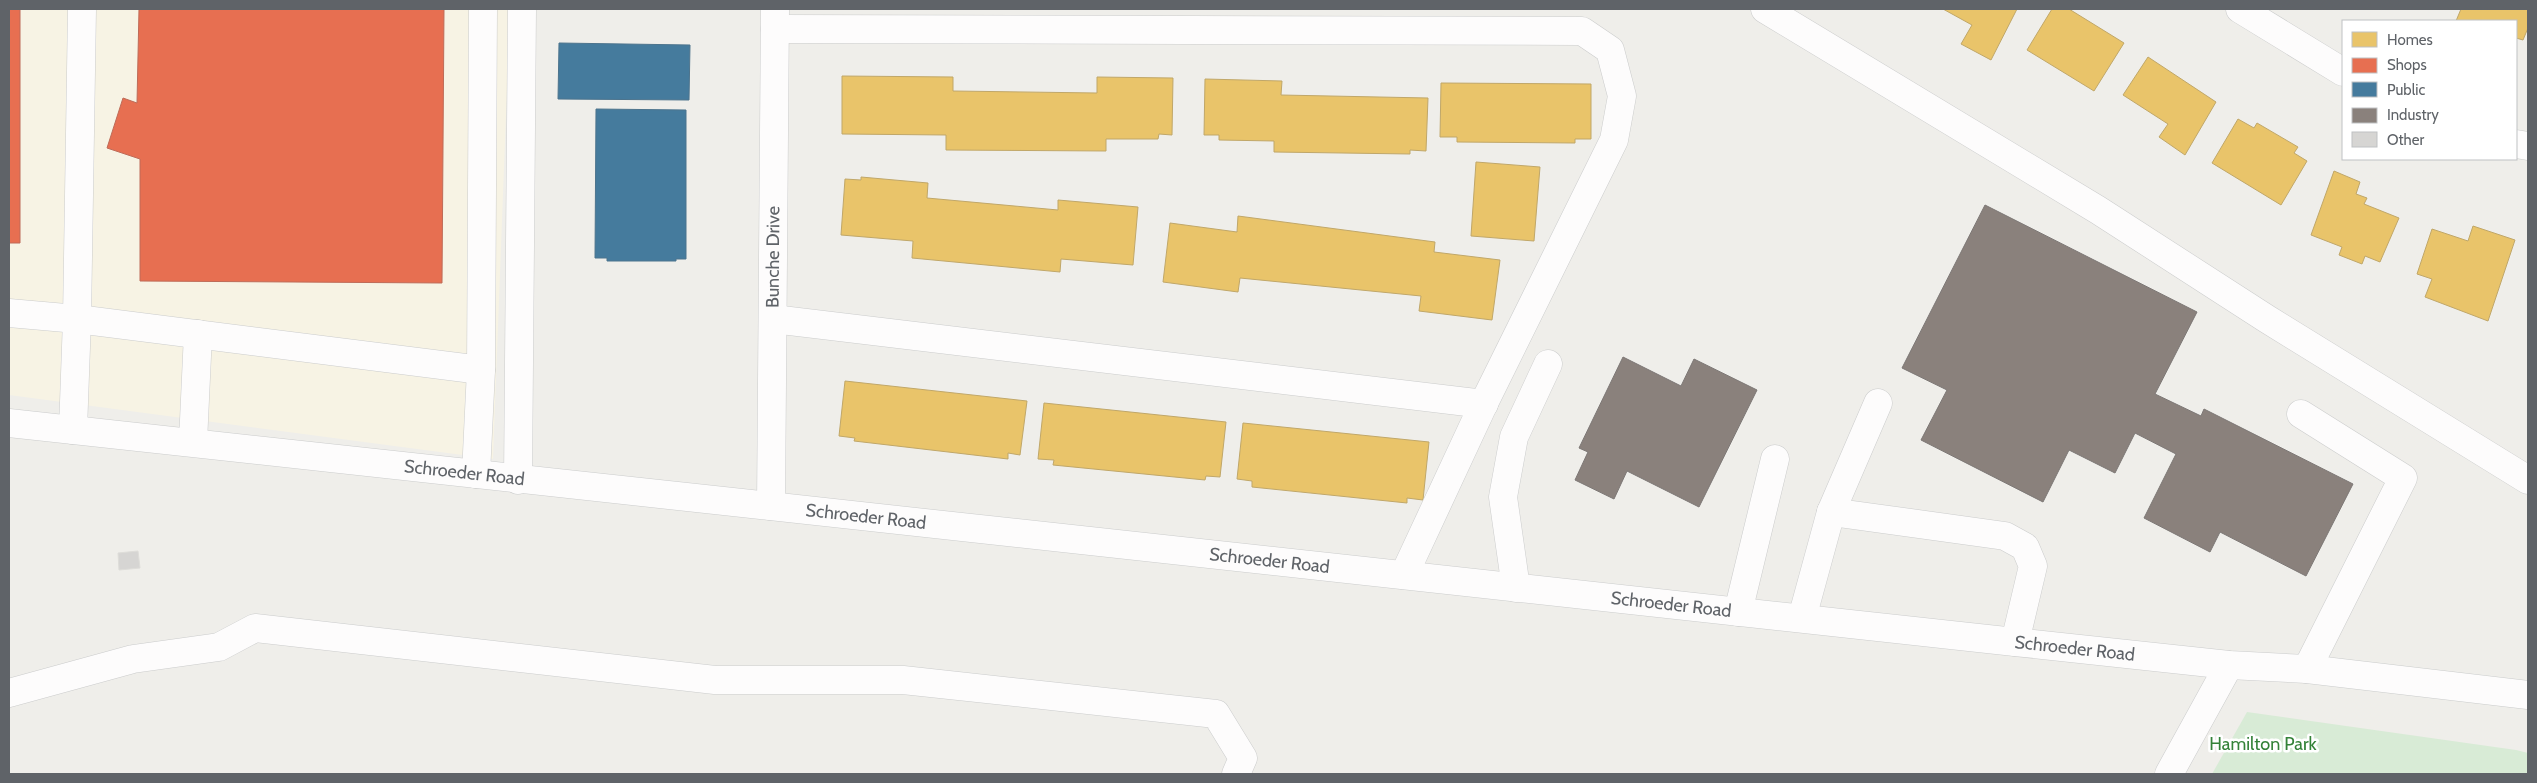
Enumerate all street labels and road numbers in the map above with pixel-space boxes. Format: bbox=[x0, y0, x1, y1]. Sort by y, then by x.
street label: Bunche Drive bbox=[762, 206, 784, 308]
street label: Schroeder Road bbox=[403, 455, 526, 490]
street label: Schroeder Road bbox=[805, 499, 927, 534]
street label: Schroeder Road bbox=[1208, 543, 1331, 578]
street label: Schroeder Road bbox=[1610, 587, 1733, 622]
street label: Schroeder Road bbox=[2013, 631, 2136, 666]

